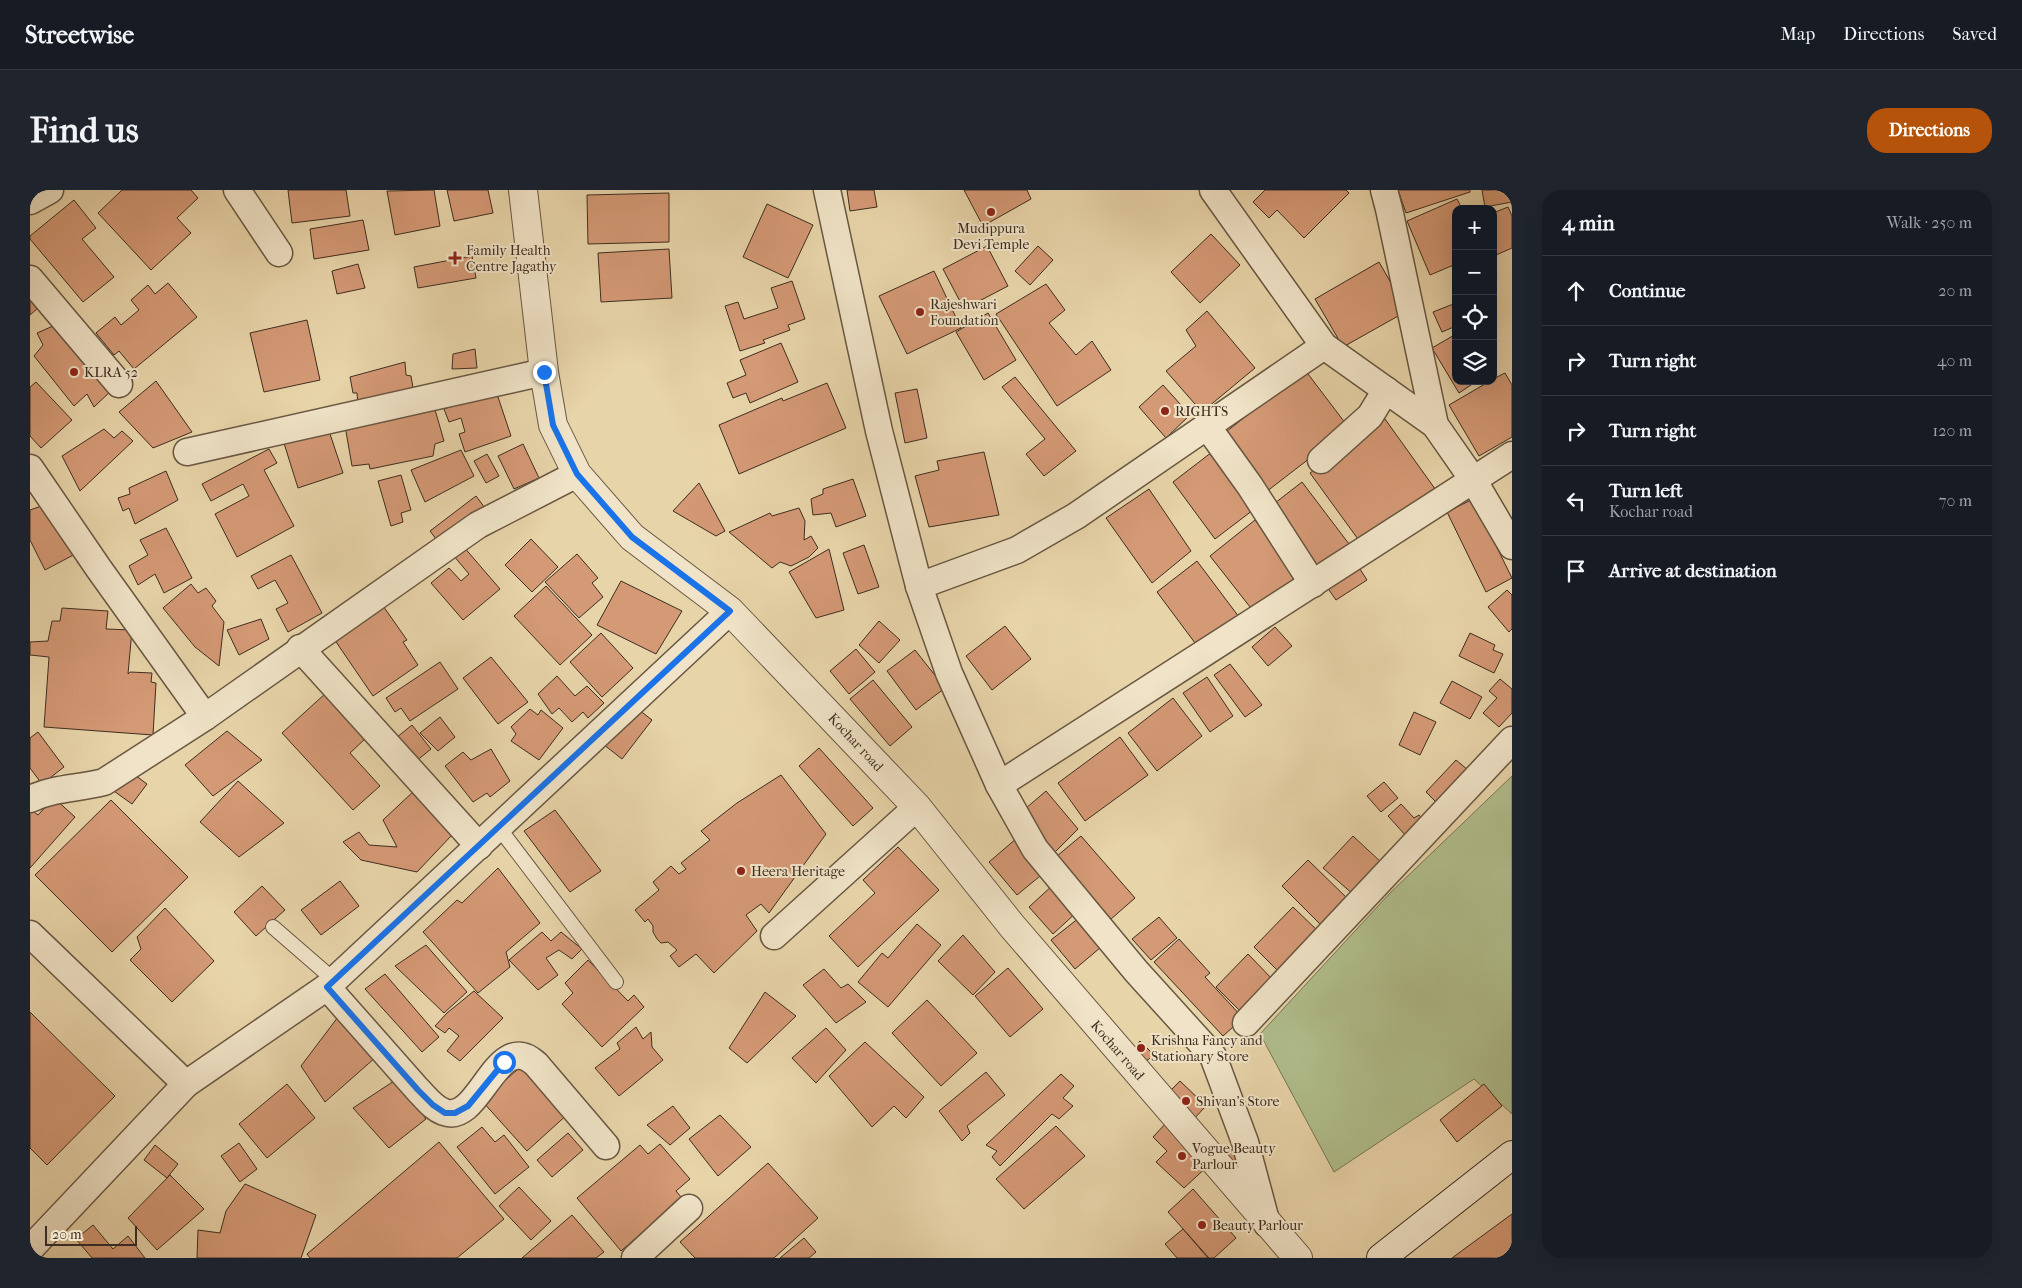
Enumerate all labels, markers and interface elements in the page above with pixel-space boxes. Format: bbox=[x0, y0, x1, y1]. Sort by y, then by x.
text: Streetwise bbox=[25, 21, 134, 49]
text: Map bbox=[1781, 24, 1815, 45]
text: Directions bbox=[1843, 24, 1924, 45]
text: Saved bbox=[1952, 24, 1997, 45]
button: Directions bbox=[1867, 108, 1992, 153]
text: Find us bbox=[30, 110, 139, 151]
map controls bbox=[1452, 205, 1497, 385]
button: + bbox=[1452, 205, 1497, 250]
marker: Mudippura Devi Temple bbox=[985, 206, 997, 218]
text: 4 min bbox=[1562, 211, 1615, 235]
text: Walk · 250 m bbox=[1887, 213, 1972, 232]
place label: Mudippura Devi Temple bbox=[953, 220, 1029, 253]
place label: Family Health Centre Jagathy bbox=[466, 242, 557, 275]
button: − bbox=[1452, 250, 1497, 295]
marker: Family Health Centre Jagathy bbox=[448, 251, 462, 265]
icon: ahead bbox=[1562, 277, 1590, 305]
text: Continue bbox=[1609, 280, 1685, 302]
text: 20 m bbox=[1938, 281, 1972, 300]
button: locate bbox=[1452, 295, 1497, 340]
place label: Rajeshwari Foundation bbox=[930, 296, 999, 329]
marker: Rajeshwari Foundation bbox=[914, 306, 926, 318]
button: layers bbox=[1452, 340, 1497, 385]
icon: right bbox=[1562, 347, 1590, 375]
text: Turn right bbox=[1609, 350, 1696, 372]
text: 40 m bbox=[1937, 351, 1972, 370]
route end bbox=[533, 361, 556, 384]
place label: KLRA 52 bbox=[84, 364, 138, 381]
marker: KLRA 52 bbox=[68, 366, 80, 378]
place label: RIGHTS bbox=[1175, 403, 1228, 420]
marker: RIGHTS bbox=[1159, 405, 1171, 417]
icon: right bbox=[1562, 417, 1590, 445]
text: Turn right bbox=[1609, 420, 1696, 442]
text: 120 m bbox=[1933, 421, 1972, 440]
text: Turn left bbox=[1609, 480, 1683, 502]
icon: left bbox=[1562, 487, 1590, 515]
text: 70 m bbox=[1939, 491, 1972, 510]
text: Kochar road bbox=[1609, 502, 1693, 521]
icon: arrive bbox=[1562, 557, 1590, 585]
text: Arrive at destination bbox=[1609, 560, 1777, 582]
street label: Kochar road bbox=[824, 710, 887, 775]
place label: Heera Heritage bbox=[751, 863, 845, 880]
marker: Heera Heritage bbox=[735, 865, 747, 877]
street label: Kochar road bbox=[1087, 1017, 1148, 1084]
place label: Krishna Fancy and Stationary Store bbox=[1151, 1032, 1263, 1065]
marker: Krishna Fancy and Stationary Store bbox=[1135, 1042, 1147, 1054]
route start bbox=[493, 1051, 516, 1074]
place label: Shivan's Store bbox=[1196, 1093, 1280, 1110]
marker: Shivan's Store bbox=[1180, 1095, 1192, 1107]
place label: Vogue Beauty Parlour bbox=[1191, 1140, 1276, 1173]
marker: Vogue Beauty Parlour bbox=[1176, 1150, 1188, 1162]
place label: Beauty Parlour bbox=[1212, 1217, 1303, 1234]
marker: Beauty Parlour bbox=[1196, 1219, 1208, 1231]
scale bar bbox=[45, 1223, 138, 1246]
text: 20 m bbox=[52, 1226, 82, 1243]

